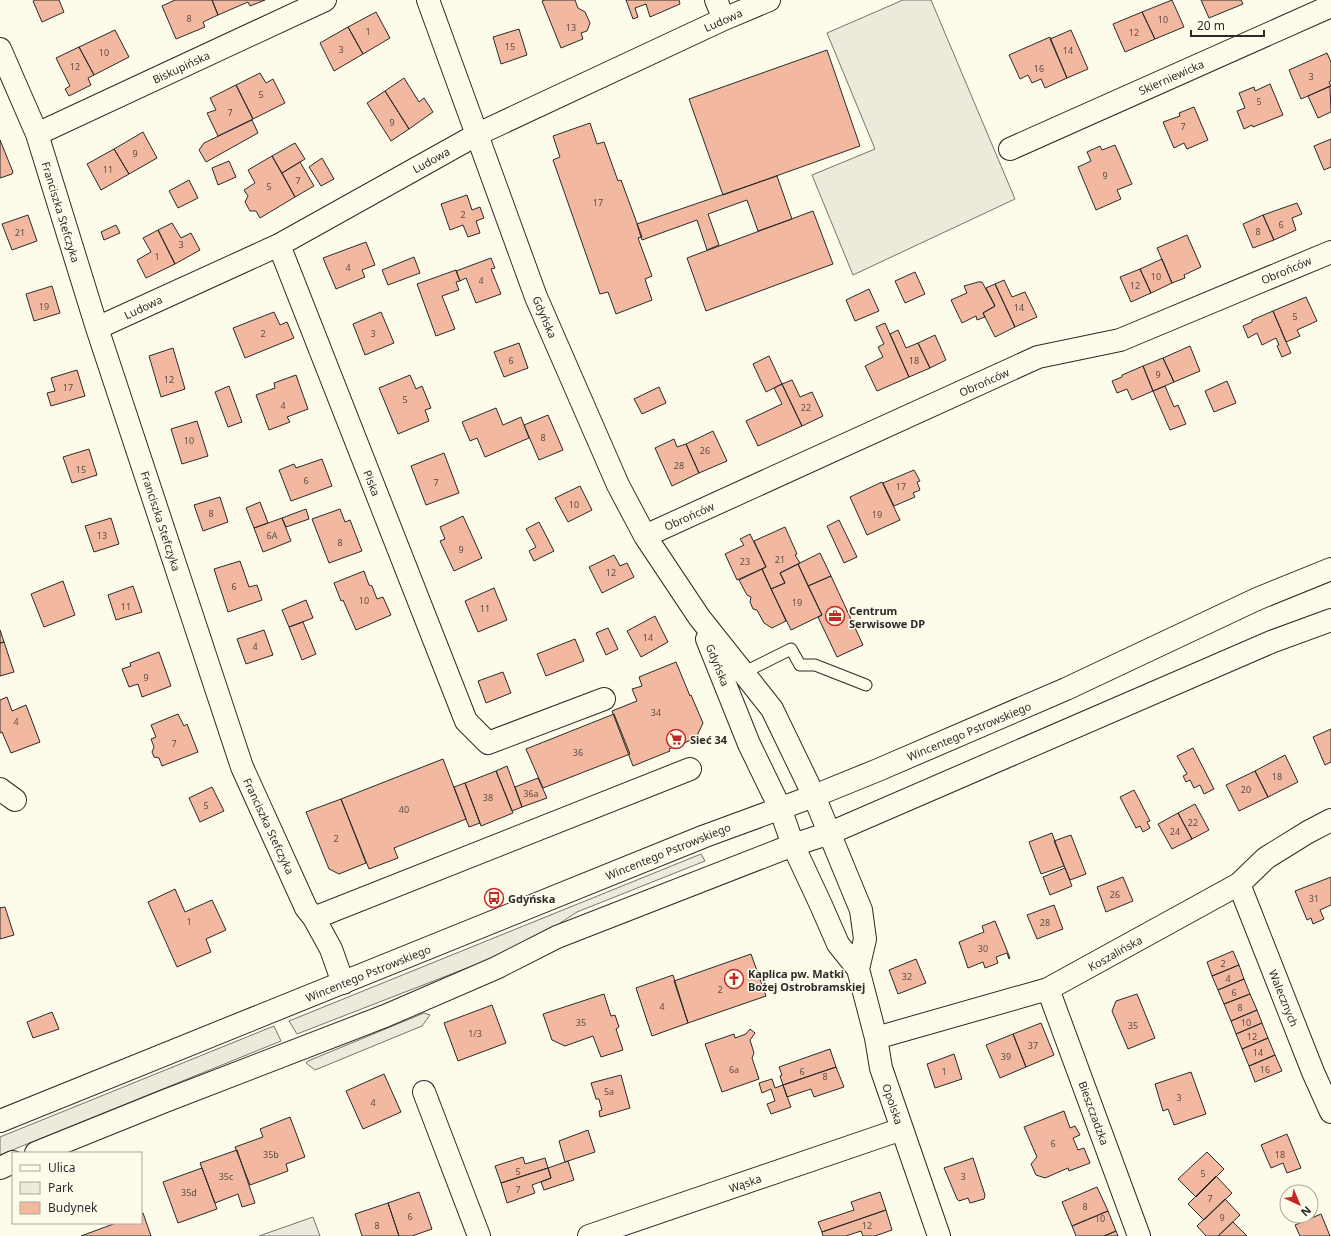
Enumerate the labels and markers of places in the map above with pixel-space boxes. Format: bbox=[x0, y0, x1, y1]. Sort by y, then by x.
place label: Centrum Serwisowe DP bbox=[849, 603, 925, 631]
office icon: Centrum Serwisowe DP bbox=[824, 605, 846, 627]
supermarket icon: Sieć 34 bbox=[665, 728, 687, 750]
place label: Sieć 34 bbox=[690, 732, 728, 747]
bus stop icon: Gdyńska bbox=[483, 887, 505, 909]
place label: Gdyńska bbox=[508, 891, 555, 906]
place label: Kaplica pw. Matki Bożej Ostrobramskiej bbox=[748, 966, 865, 994]
church icon: Kaplica pw. Matki Bożej Ostrobramskiej bbox=[723, 968, 745, 990]

